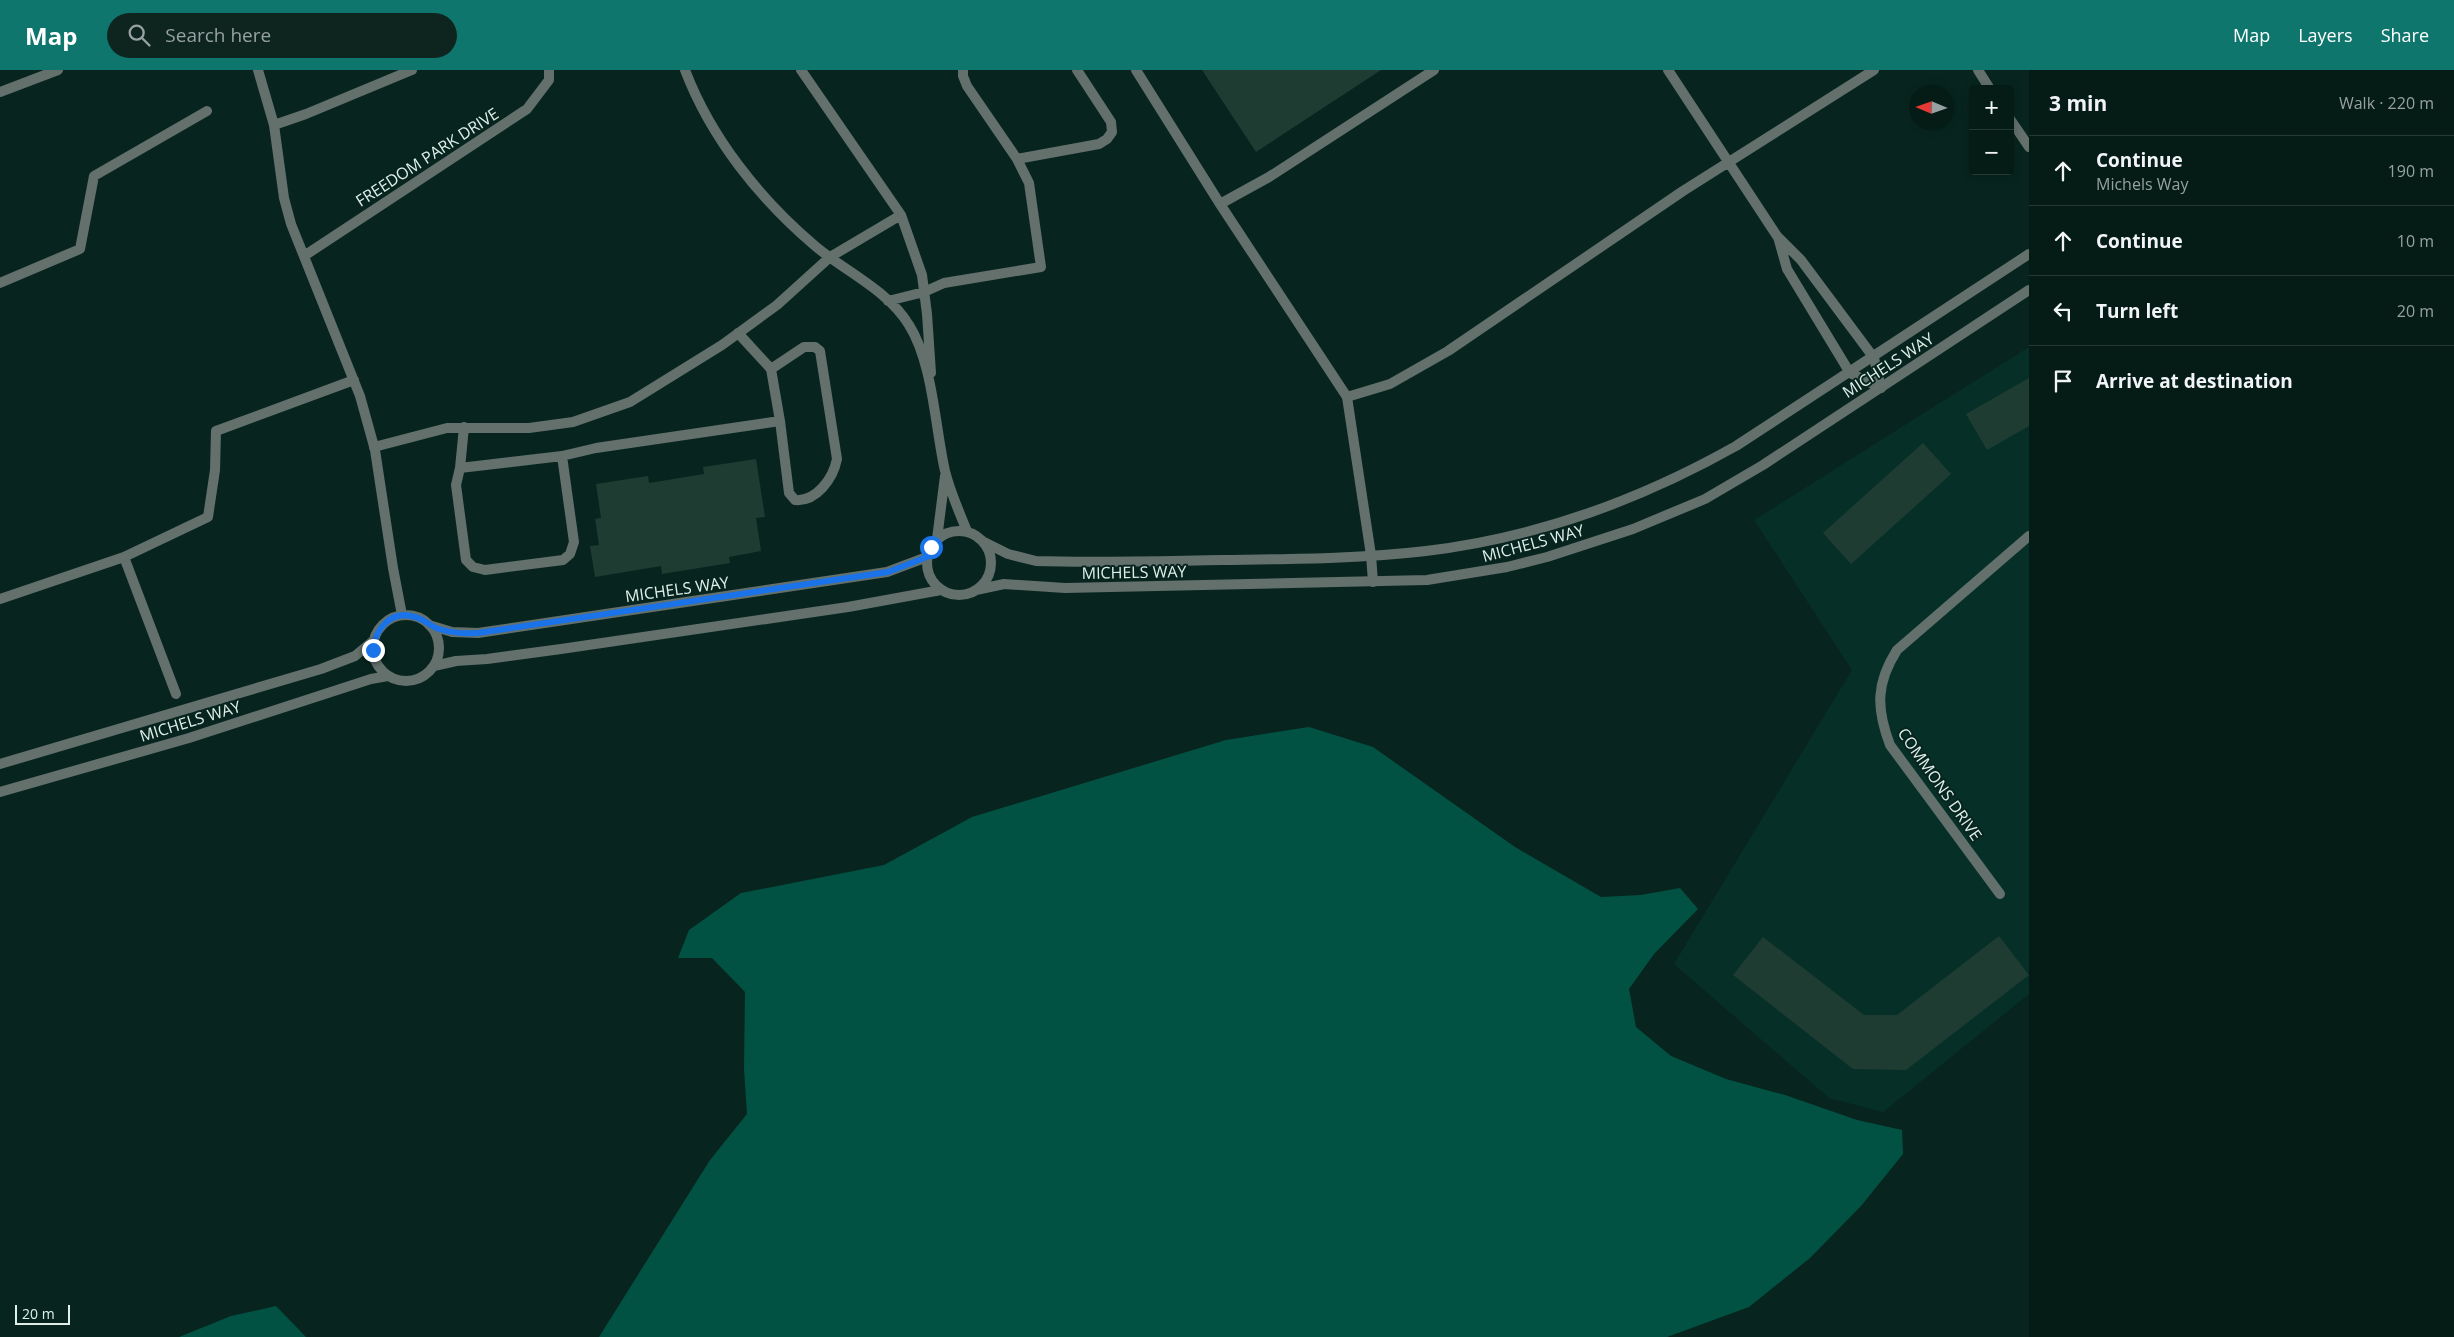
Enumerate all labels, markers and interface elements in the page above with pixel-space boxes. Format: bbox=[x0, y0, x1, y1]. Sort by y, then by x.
search box bbox=[107, 13, 457, 58]
text: Map bbox=[25, 19, 77, 52]
icon: search bbox=[125, 21, 153, 49]
text: Search here bbox=[165, 22, 271, 48]
text: Map bbox=[2233, 23, 2270, 47]
text: Layers bbox=[2298, 23, 2353, 47]
text: Share bbox=[2381, 23, 2429, 47]
north arrow bbox=[1909, 85, 1954, 130]
map controls bbox=[1969, 85, 2014, 175]
button: + bbox=[1969, 85, 2014, 130]
text: 3 min bbox=[2049, 89, 2107, 117]
text: Walk · 220 m bbox=[2339, 92, 2434, 114]
street label: FREEDOM PARK DRIVE bbox=[351, 102, 503, 212]
button: − bbox=[1969, 130, 2014, 175]
text: Continue bbox=[2096, 147, 2183, 173]
icon: ahead bbox=[2049, 157, 2077, 185]
text: 190 m bbox=[2388, 160, 2434, 182]
text: Michels Way bbox=[2096, 173, 2188, 195]
icon: ahead bbox=[2049, 227, 2077, 255]
text: Continue bbox=[2096, 228, 2183, 254]
text: 10 m bbox=[2397, 230, 2434, 252]
icon: left bbox=[2049, 297, 2077, 325]
text: Turn left bbox=[2096, 298, 2178, 324]
text: 20 m bbox=[2397, 300, 2434, 322]
street label: MICHELS WAY bbox=[1838, 327, 1938, 403]
icon: arrive bbox=[2049, 367, 2077, 395]
text: Arrive at destination bbox=[2096, 368, 2293, 394]
street label: MICHELS WAY bbox=[1480, 519, 1586, 567]
route start bbox=[920, 536, 943, 559]
street label: MICHELS WAY bbox=[1081, 560, 1187, 584]
street label: MICHELS WAY bbox=[624, 571, 730, 607]
route end bbox=[362, 639, 385, 662]
street label: MICHELS WAY bbox=[137, 695, 243, 747]
street label: COMMONS DRIVE bbox=[1893, 723, 1987, 845]
scale bar bbox=[15, 1302, 70, 1325]
text: 20 m bbox=[22, 1304, 55, 1323]

